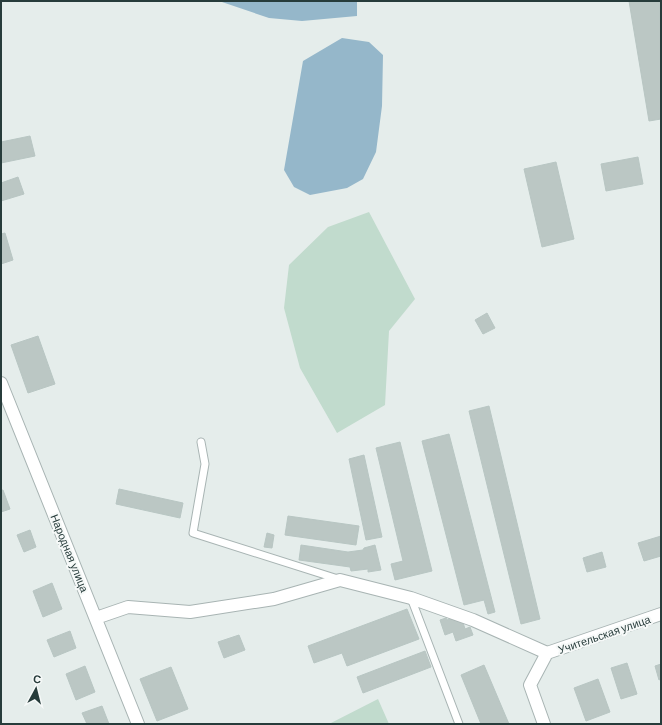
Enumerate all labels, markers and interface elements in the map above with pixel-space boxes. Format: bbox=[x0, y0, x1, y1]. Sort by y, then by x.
street label: Народная улица bbox=[48, 512, 92, 595]
street label: Учительская улица bbox=[556, 612, 653, 656]
north arrow bbox=[16, 669, 56, 709]
text: С bbox=[33, 672, 42, 686]

